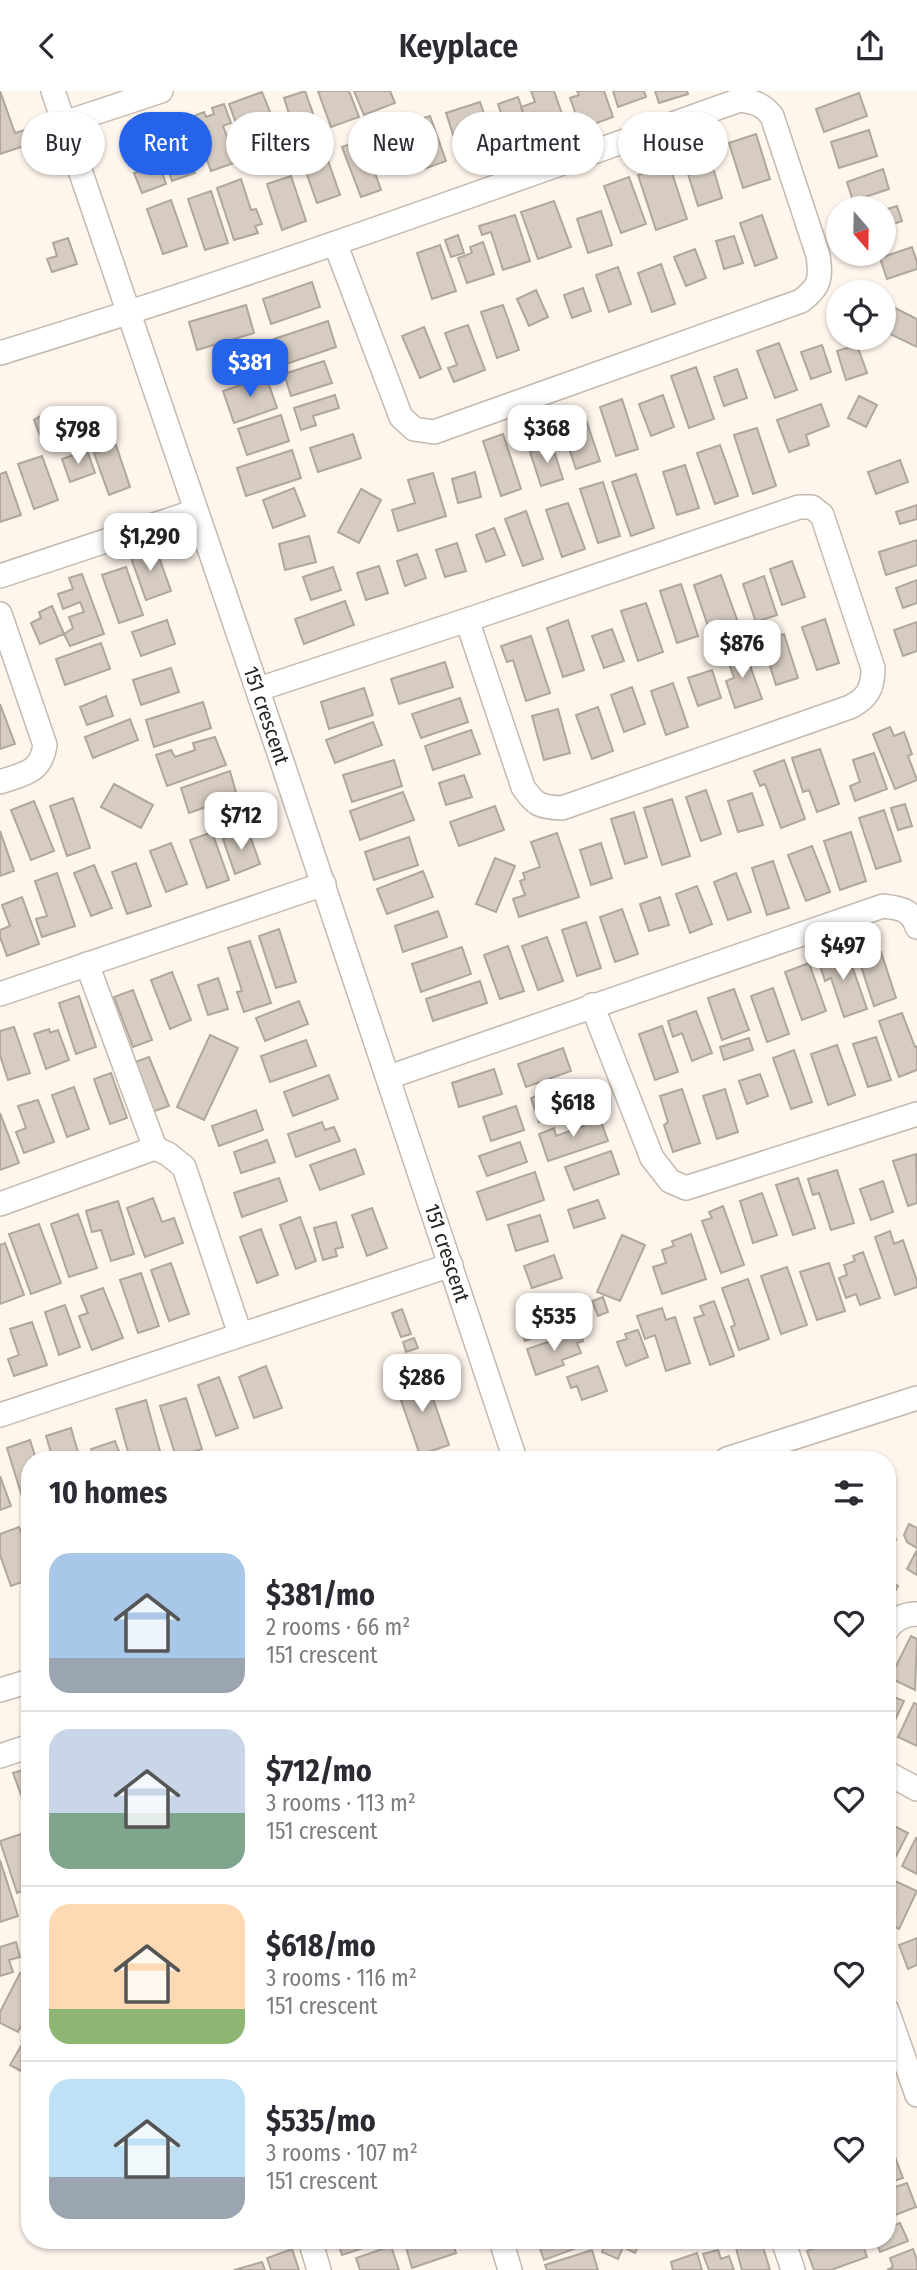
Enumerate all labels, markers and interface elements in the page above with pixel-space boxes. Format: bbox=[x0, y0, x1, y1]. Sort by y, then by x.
icon: back bbox=[28, 27, 66, 65]
text: Keyplace bbox=[399, 27, 518, 65]
icon: share bbox=[851, 27, 889, 65]
chip: Buy bbox=[21, 112, 105, 175]
chip: Rent bbox=[119, 112, 212, 175]
chip: Filters bbox=[226, 112, 334, 175]
chip: New bbox=[348, 112, 438, 175]
chip: Apartment bbox=[452, 112, 604, 175]
chip: House bbox=[618, 112, 728, 175]
north arrow bbox=[826, 196, 896, 266]
map controls bbox=[826, 196, 896, 350]
button: locate bbox=[826, 280, 896, 350]
pin: $381 bbox=[209, 339, 291, 399]
text: $381 bbox=[228, 348, 272, 376]
pin: $368 bbox=[506, 405, 588, 465]
pin: $798 bbox=[37, 407, 119, 466]
text: $368 bbox=[524, 414, 570, 442]
text: $798 bbox=[56, 415, 100, 443]
pin: $1,290 bbox=[93, 513, 207, 573]
text: $1,290 bbox=[120, 522, 180, 550]
pin: $876 bbox=[701, 621, 783, 680]
text: $876 bbox=[720, 629, 764, 657]
street label: 151 crescent bbox=[238, 663, 295, 768]
pin: $712 bbox=[200, 793, 282, 852]
text: $712 bbox=[220, 801, 262, 829]
pin: $497 bbox=[802, 923, 884, 982]
text: $497 bbox=[821, 931, 865, 959]
pin: $618 bbox=[532, 1079, 614, 1139]
text: $618 bbox=[551, 1088, 595, 1116]
street label: 151 crescent bbox=[419, 1201, 475, 1306]
pin: $535 bbox=[513, 1293, 595, 1353]
text: $535 bbox=[532, 1302, 576, 1330]
pin: $286 bbox=[381, 1355, 463, 1414]
text: $286 bbox=[399, 1363, 445, 1391]
icon: filters bbox=[830, 1474, 868, 1512]
text: 10 homes bbox=[49, 1475, 167, 1511]
text: $381/mo bbox=[266, 1577, 375, 1613]
icon: home bbox=[105, 1581, 189, 1665]
icon: heart bbox=[830, 1604, 868, 1642]
text: 2 rooms · 66 m² bbox=[266, 1613, 410, 1641]
text: 151 crescent bbox=[266, 1641, 378, 1669]
text: $712/mo bbox=[266, 1753, 372, 1789]
icon: home bbox=[105, 1757, 189, 1841]
icon: heart bbox=[830, 1780, 868, 1818]
text: 3 rooms · 113 m² bbox=[266, 1789, 416, 1817]
text: 151 crescent bbox=[266, 1817, 378, 1845]
text: $618/mo bbox=[266, 1928, 376, 1964]
icon: home bbox=[105, 1932, 189, 2016]
icon: heart bbox=[830, 1955, 868, 1993]
text: 3 rooms · 116 m² bbox=[266, 1964, 417, 1992]
text: 151 crescent bbox=[266, 1992, 378, 2020]
text: $535/mo bbox=[266, 2103, 376, 2139]
icon: home bbox=[105, 2107, 189, 2191]
icon: heart bbox=[830, 2130, 868, 2168]
text: 3 rooms · 107 m² bbox=[266, 2139, 418, 2167]
text: 151 crescent bbox=[266, 2167, 378, 2195]

